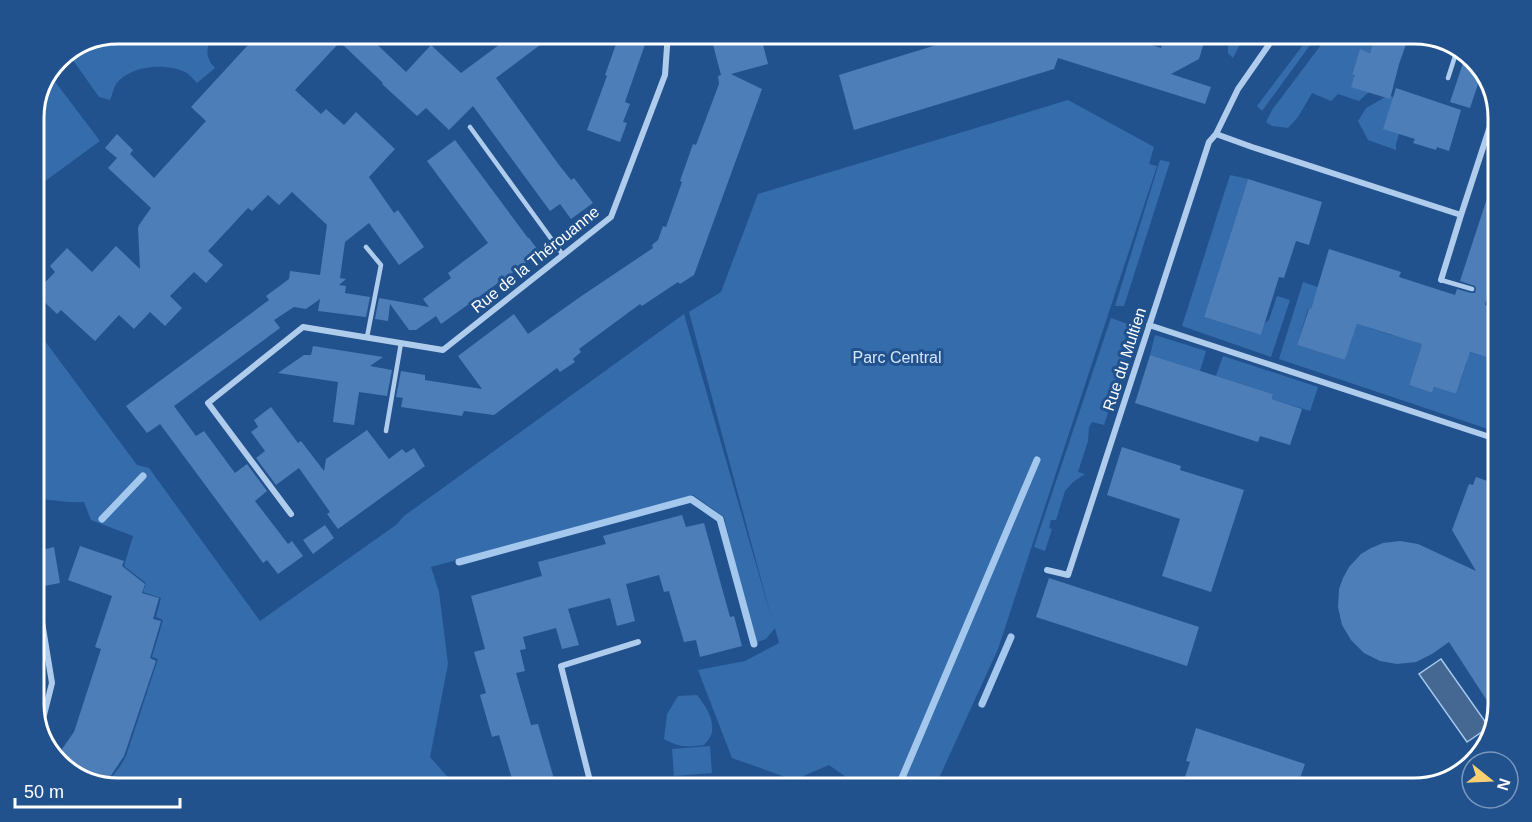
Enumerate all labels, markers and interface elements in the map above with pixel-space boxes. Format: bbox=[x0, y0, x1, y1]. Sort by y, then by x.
street label: Rue de la Thérouanne bbox=[468, 203, 603, 316]
street label: Rue du Multien bbox=[1100, 305, 1149, 413]
park label: Parc Central bbox=[853, 349, 941, 366]
north arrow bbox=[1460, 750, 1520, 810]
scale bar bbox=[15, 771, 180, 809]
text: N bbox=[1494, 776, 1514, 793]
text: 50 m bbox=[24, 782, 64, 802]

